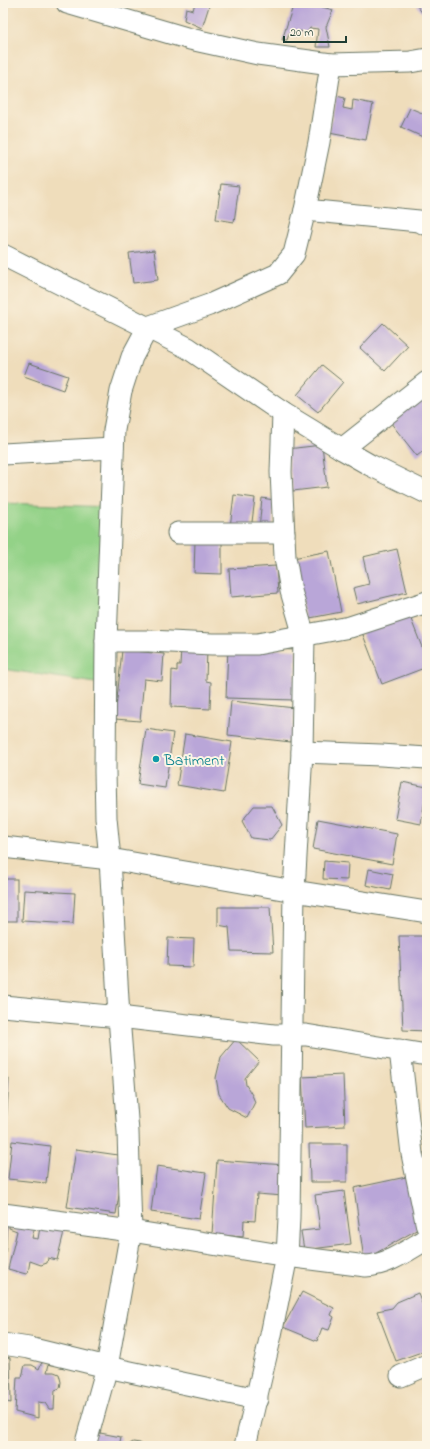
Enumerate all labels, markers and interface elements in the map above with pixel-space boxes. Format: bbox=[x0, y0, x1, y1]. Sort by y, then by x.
scale bar bbox=[284, 18, 346, 44]
text: 20 m bbox=[290, 24, 313, 42]
place label: Batiment bbox=[163, 749, 225, 773]
marker: Batiment bbox=[151, 754, 161, 764]

